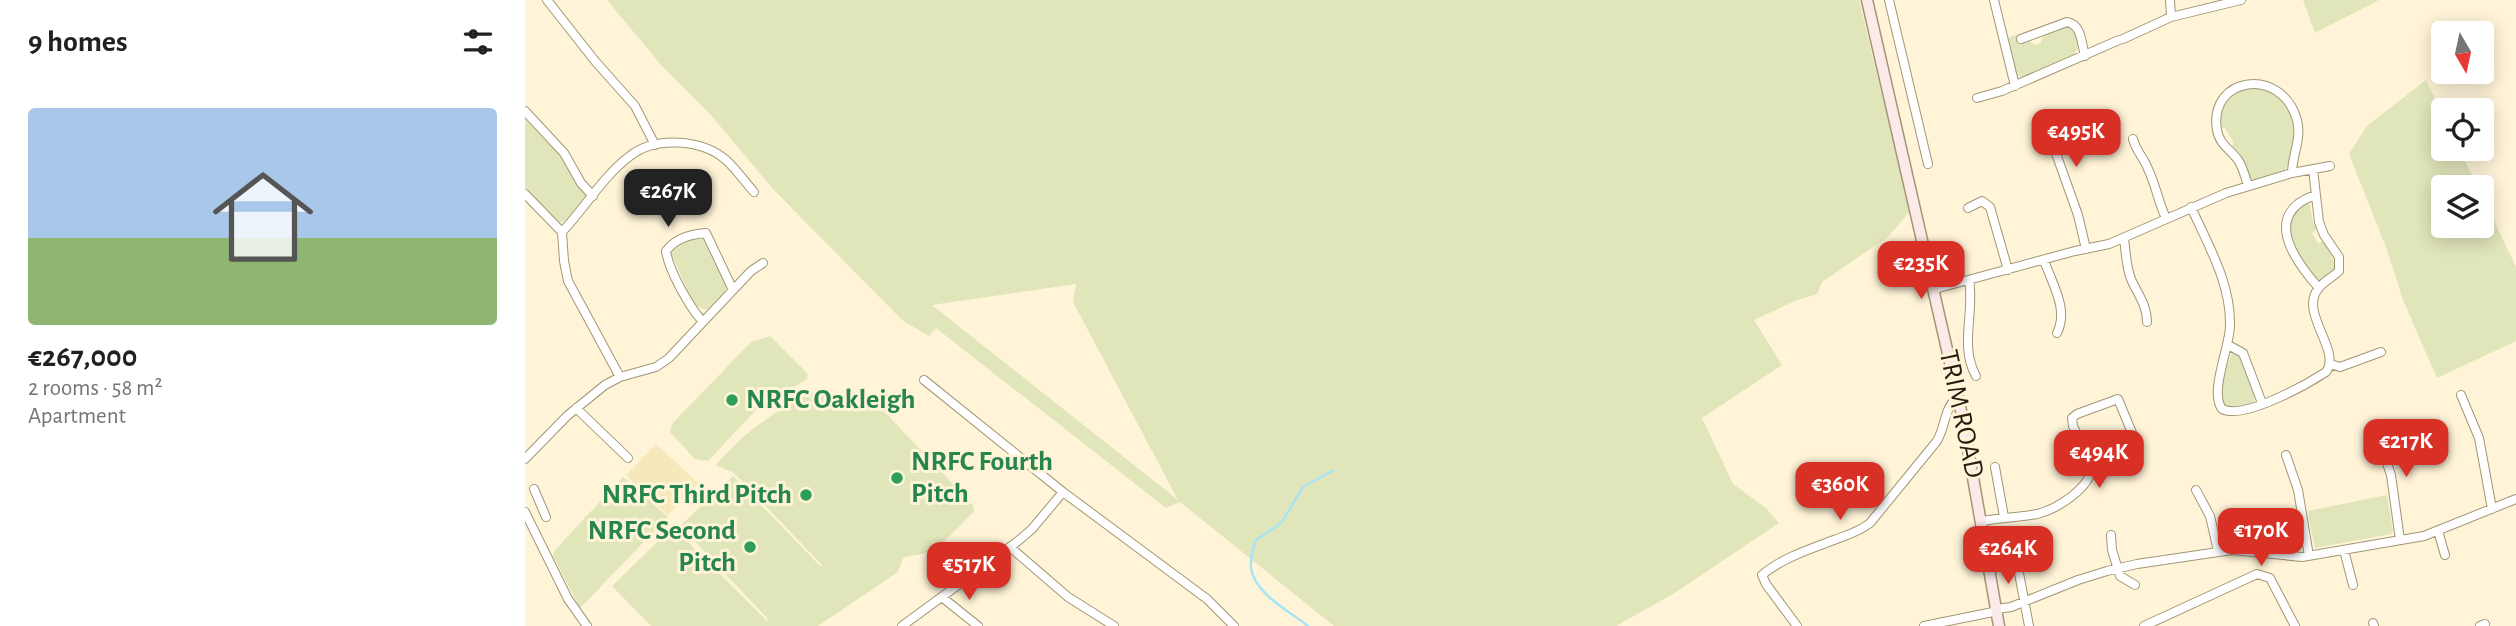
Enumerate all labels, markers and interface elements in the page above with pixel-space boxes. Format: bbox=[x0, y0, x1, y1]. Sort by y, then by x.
north arrow bbox=[2431, 21, 2494, 84]
map controls bbox=[2431, 21, 2494, 238]
icon: filters bbox=[459, 23, 497, 61]
text: 9 homes bbox=[28, 27, 128, 57]
button: locate bbox=[2431, 98, 2494, 161]
pin: €495K bbox=[2027, 110, 2125, 169]
text: €495K bbox=[2048, 120, 2104, 143]
icon: home bbox=[200, 154, 326, 280]
pin: €267K bbox=[619, 170, 717, 229]
button: layers bbox=[2431, 175, 2494, 238]
text: €267K bbox=[640, 180, 696, 203]
pin: €235K bbox=[1872, 242, 1970, 301]
text: €235K bbox=[1894, 252, 1948, 275]
text: €267,000 bbox=[28, 342, 137, 372]
street label: TRIM ROAD bbox=[1934, 347, 1988, 481]
text: 2 rooms · 58 m² bbox=[28, 377, 163, 400]
place label: NRFC Oakleigh bbox=[746, 386, 916, 414]
marker: NRFC Oakleigh bbox=[724, 392, 740, 408]
text: Apartment bbox=[28, 405, 126, 428]
pin: €217K bbox=[2357, 420, 2455, 479]
pin: €494K bbox=[2050, 430, 2148, 490]
text: €217K bbox=[2379, 430, 2433, 453]
text: €494K bbox=[2070, 441, 2128, 464]
place label: NRFC Fourth Pitch bbox=[911, 448, 1053, 508]
pin: €360K bbox=[1791, 462, 1889, 522]
marker: NRFC Fourth Pitch bbox=[889, 470, 905, 486]
text: €360K bbox=[1811, 473, 1869, 496]
place label: NRFC Third Pitch bbox=[602, 481, 792, 509]
marker: NRFC Third Pitch bbox=[798, 487, 814, 503]
pin: €170K bbox=[2212, 508, 2310, 568]
place label: NRFC Second Pitch bbox=[588, 517, 736, 577]
text: €170K bbox=[2234, 519, 2288, 542]
pin: €264K bbox=[1959, 526, 2057, 586]
text: €264K bbox=[1979, 537, 2037, 560]
marker: NRFC Second Pitch bbox=[742, 539, 758, 555]
pin: €517K bbox=[920, 542, 1018, 602]
text: €517K bbox=[943, 553, 995, 576]

